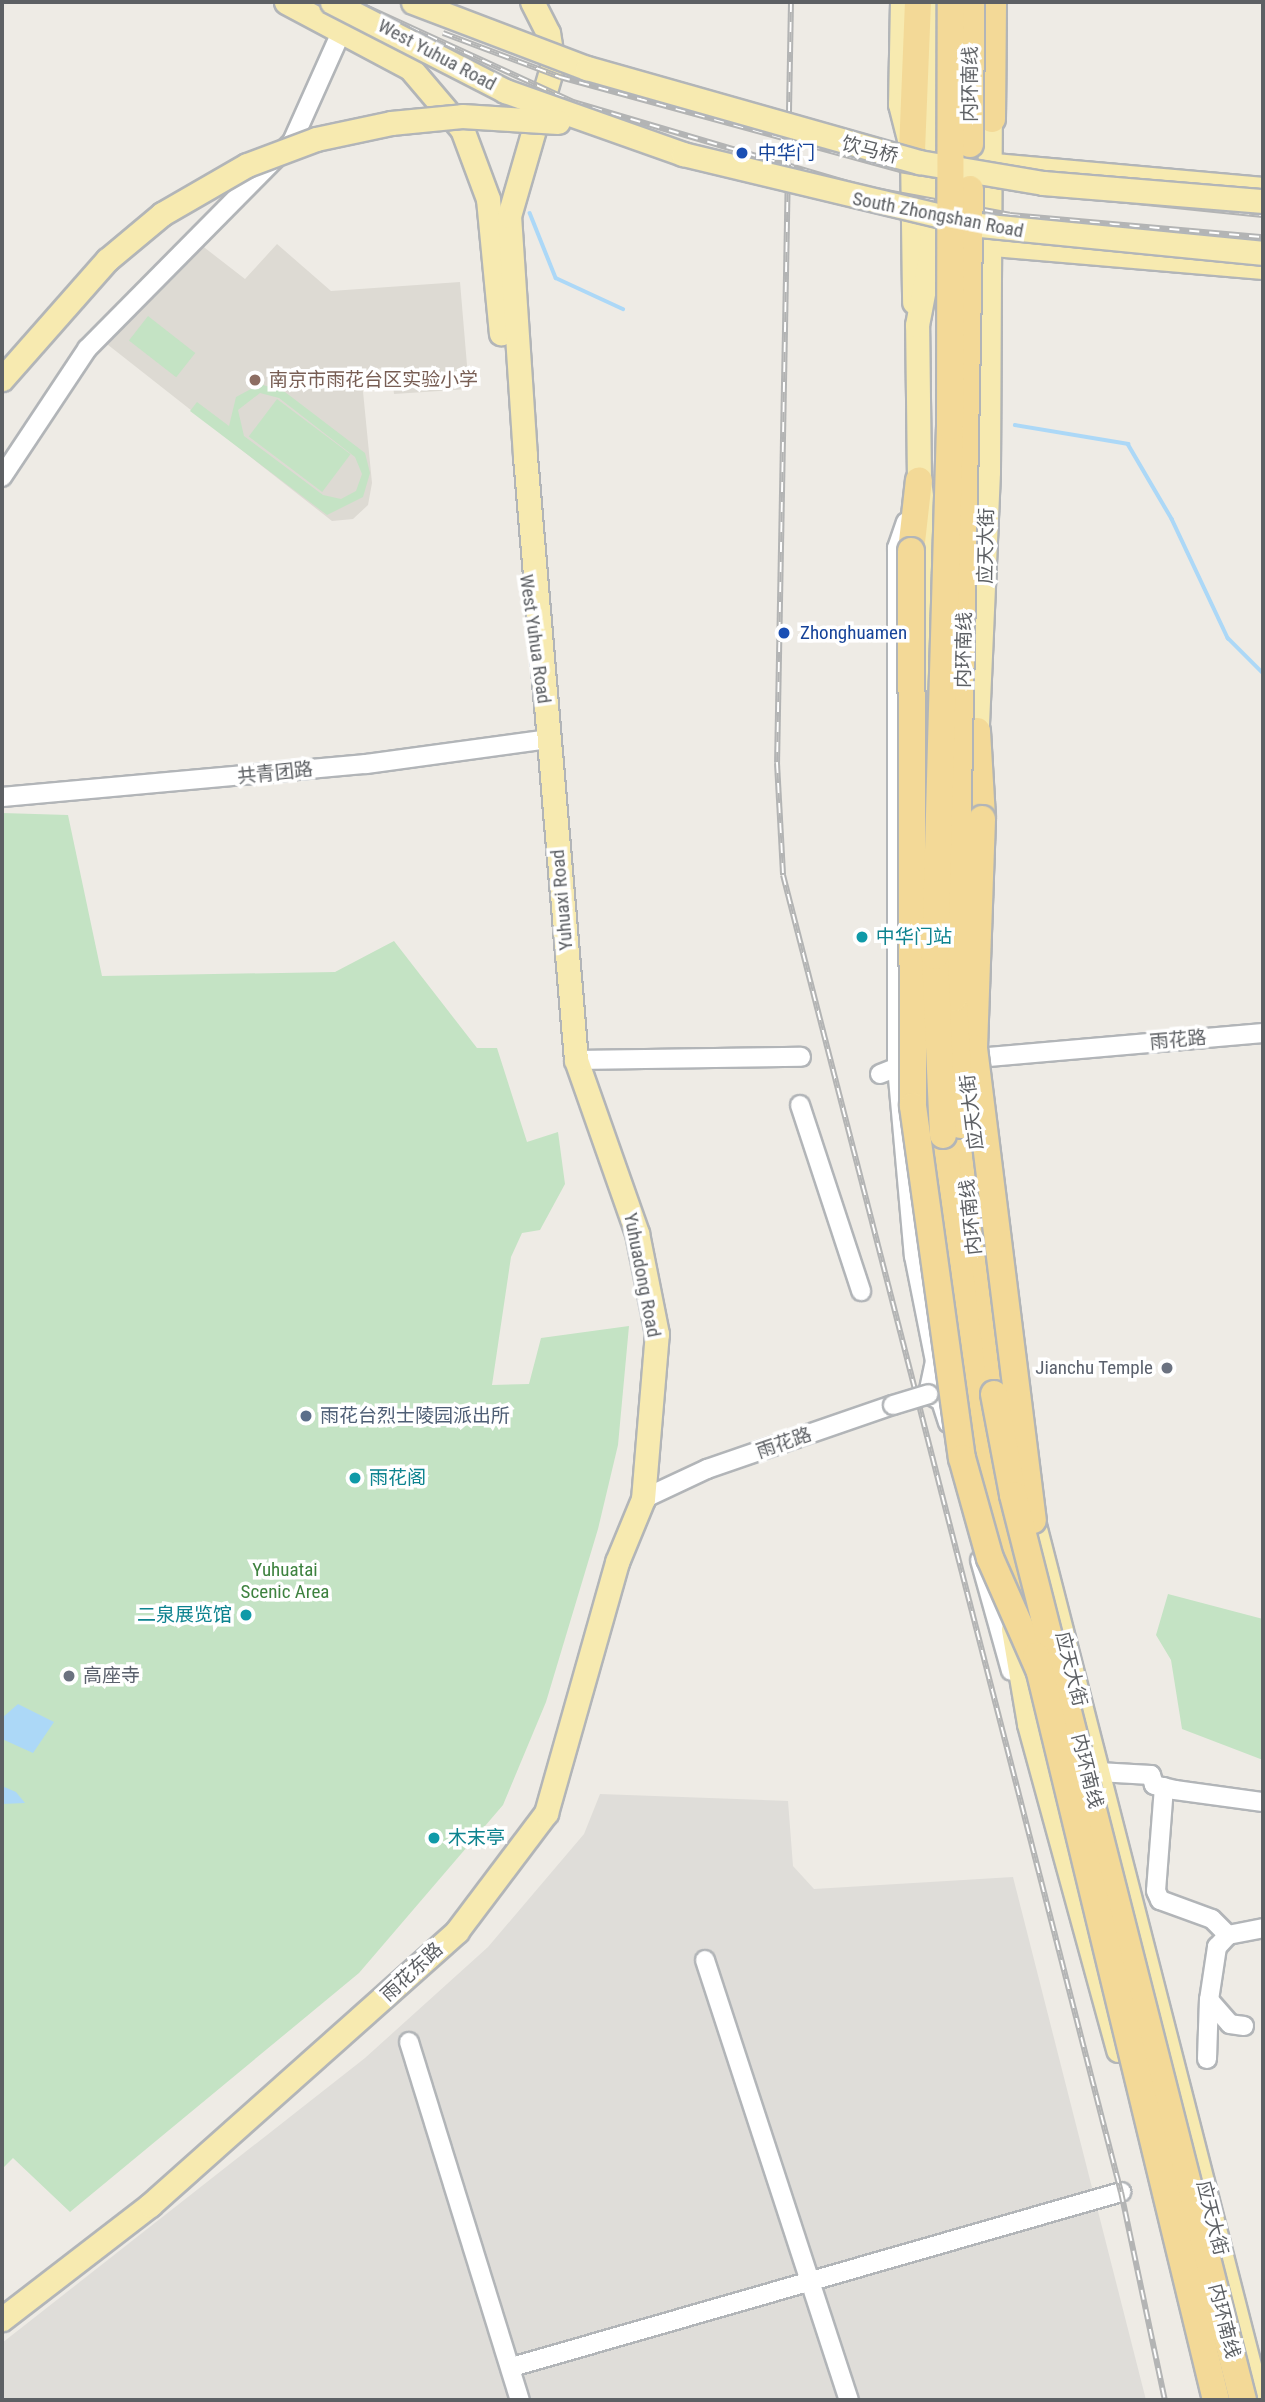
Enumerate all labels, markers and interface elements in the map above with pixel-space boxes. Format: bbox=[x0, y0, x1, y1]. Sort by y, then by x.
street label: West Yuhua Road bbox=[374, 14, 500, 96]
street label: 内环南线 bbox=[959, 46, 981, 122]
street label: 饮马桥 bbox=[840, 132, 900, 168]
place label: 中华门 bbox=[758, 142, 815, 164]
marker: 中华门 bbox=[732, 143, 752, 163]
street label: South Zhongshan Road bbox=[851, 187, 1025, 243]
place label: 南京市雨花台区实验小学 bbox=[269, 369, 478, 391]
marker: 南京市雨花台区实验小学 bbox=[247, 372, 263, 388]
street label: 应天大街 bbox=[974, 508, 998, 584]
street label: West Yuhua Road bbox=[515, 573, 555, 705]
street label: 内环南线 bbox=[952, 612, 976, 688]
place label: Zhonghuamen bbox=[800, 622, 907, 644]
marker: Zhonghuamen bbox=[774, 623, 794, 643]
street label: 共青团路 bbox=[236, 758, 314, 788]
street label: Yuhuaxi Road bbox=[546, 848, 578, 952]
place label: 中华门站 bbox=[876, 926, 952, 948]
marker: 中华门站 bbox=[854, 929, 870, 945]
street label: 雨花路 bbox=[1149, 1026, 1207, 1054]
street label: 应天大街 bbox=[956, 1073, 988, 1151]
street label: 内环南线 bbox=[956, 1178, 986, 1256]
street label: Yuhuadong Road bbox=[619, 1211, 665, 1339]
place label: Jianchu Temple bbox=[1035, 1357, 1153, 1379]
marker: Jianchu Temple bbox=[1159, 1360, 1175, 1376]
place label: 雨花台烈士陵园派出所 bbox=[320, 1405, 510, 1427]
marker: 雨花台烈士陵园派出所 bbox=[298, 1408, 314, 1424]
street label: 雨花路 bbox=[753, 1423, 815, 1463]
place label: 雨花阁 bbox=[369, 1467, 426, 1489]
marker: 雨花阁 bbox=[347, 1470, 363, 1486]
park label: Yuhuatai Scenic Area bbox=[241, 1559, 329, 1603]
place label: 二泉展览馆 bbox=[137, 1604, 232, 1626]
marker: 二泉展览馆 bbox=[238, 1607, 254, 1623]
street label: 应天大街 bbox=[1051, 1629, 1091, 1709]
place label: 高座寺 bbox=[83, 1665, 140, 1687]
marker: 高座寺 bbox=[61, 1668, 77, 1684]
street label: 内环南线 bbox=[1067, 1731, 1107, 1811]
place label: 木末亭 bbox=[448, 1827, 505, 1849]
marker: 木末亭 bbox=[426, 1830, 442, 1846]
street label: 雨花东路 bbox=[376, 1938, 448, 2006]
street label: 应天大街 bbox=[1192, 2178, 1232, 2258]
street label: 内环南线 bbox=[1204, 2281, 1244, 2361]

